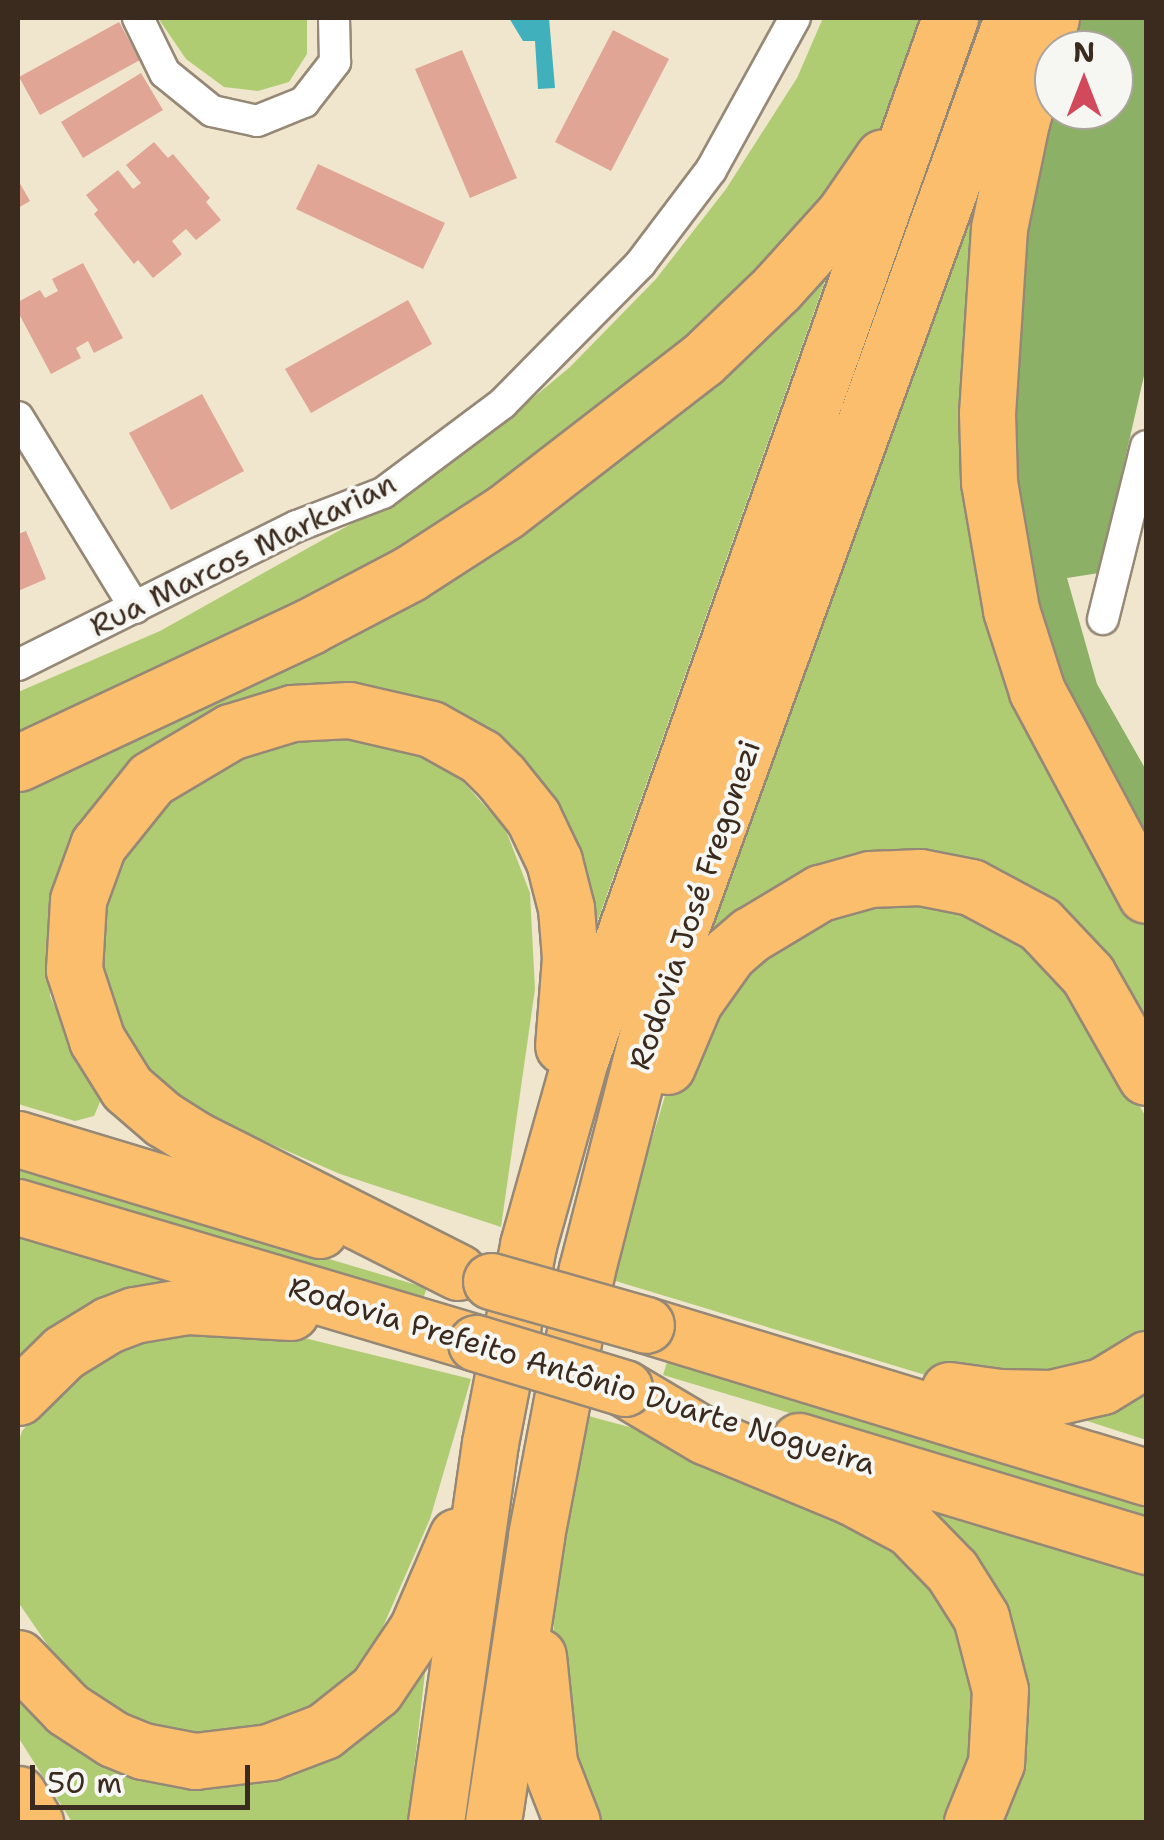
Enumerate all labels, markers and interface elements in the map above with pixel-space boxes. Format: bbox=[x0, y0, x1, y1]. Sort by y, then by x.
north arrow bbox=[1034, 30, 1134, 130]
text: N bbox=[1073, 33, 1095, 71]
street label: Rua Marcos Markarian bbox=[84, 465, 402, 645]
street label: Rodovia José Fregonezi bbox=[622, 736, 768, 1074]
street label: Rodovia Prefeito Antônio Duarte Nogueira bbox=[284, 1269, 880, 1483]
scale bar bbox=[35, 1745, 255, 1807]
text: 50 m bbox=[47, 1762, 122, 1803]

